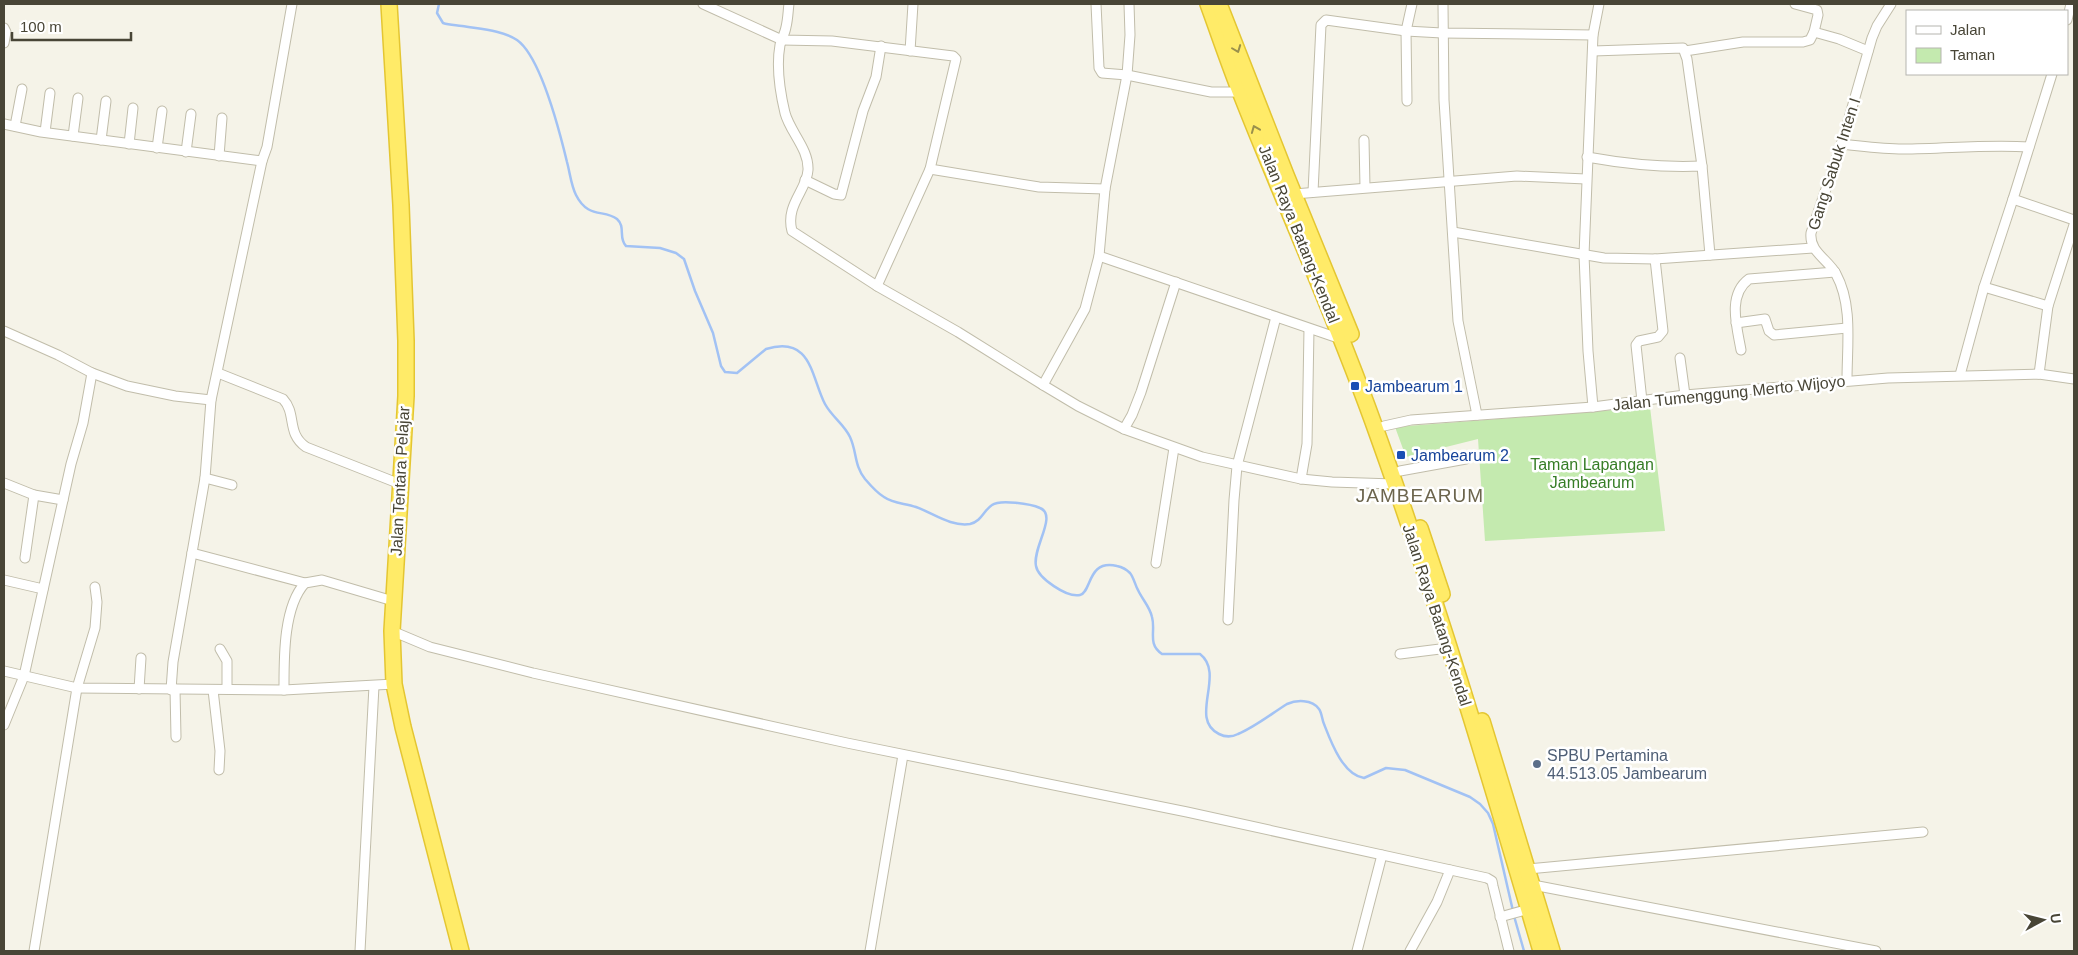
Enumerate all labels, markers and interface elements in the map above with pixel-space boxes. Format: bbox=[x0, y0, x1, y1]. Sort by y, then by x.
scale bar bbox=[12, 10, 131, 42]
legend bbox=[1906, 10, 2068, 75]
text: 100 m bbox=[20, 18, 62, 35]
text: Jalan bbox=[1950, 21, 1986, 38]
one-way arrow bbox=[1231, 44, 1241, 53]
text: Taman bbox=[1950, 46, 1995, 63]
street label: Gang Sabuk Inten I bbox=[1805, 96, 1863, 232]
one-way arrow bbox=[1251, 125, 1262, 134]
street label: Jalan Raya Batang-Kendal bbox=[1255, 143, 1343, 325]
street label: Jalan Tumenggung Merto Wijoyo bbox=[1612, 372, 1846, 414]
place label: Jambearum 1 bbox=[1365, 378, 1463, 395]
marker: Jambearum 1 bbox=[1349, 380, 1361, 392]
street label: Jalan Tentara Pelajar bbox=[388, 405, 412, 556]
place label: Jambearum 2 bbox=[1411, 447, 1509, 464]
marker: Jambearum 2 bbox=[1395, 449, 1407, 461]
park label: Taman Lapangan Jambearum bbox=[1530, 456, 1654, 491]
district label: JAMBEARUM bbox=[1356, 485, 1484, 506]
street label: Jalan Raya Batang-Kendal bbox=[1400, 522, 1474, 708]
place label: SPBU Pertamina 44.513.05 Jambearum bbox=[1547, 747, 1707, 782]
marker: SPBU Pertamina 44.513.05 Jambearum bbox=[1531, 758, 1543, 770]
north arrow bbox=[2018, 895, 2068, 945]
text: U bbox=[2047, 912, 2064, 924]

